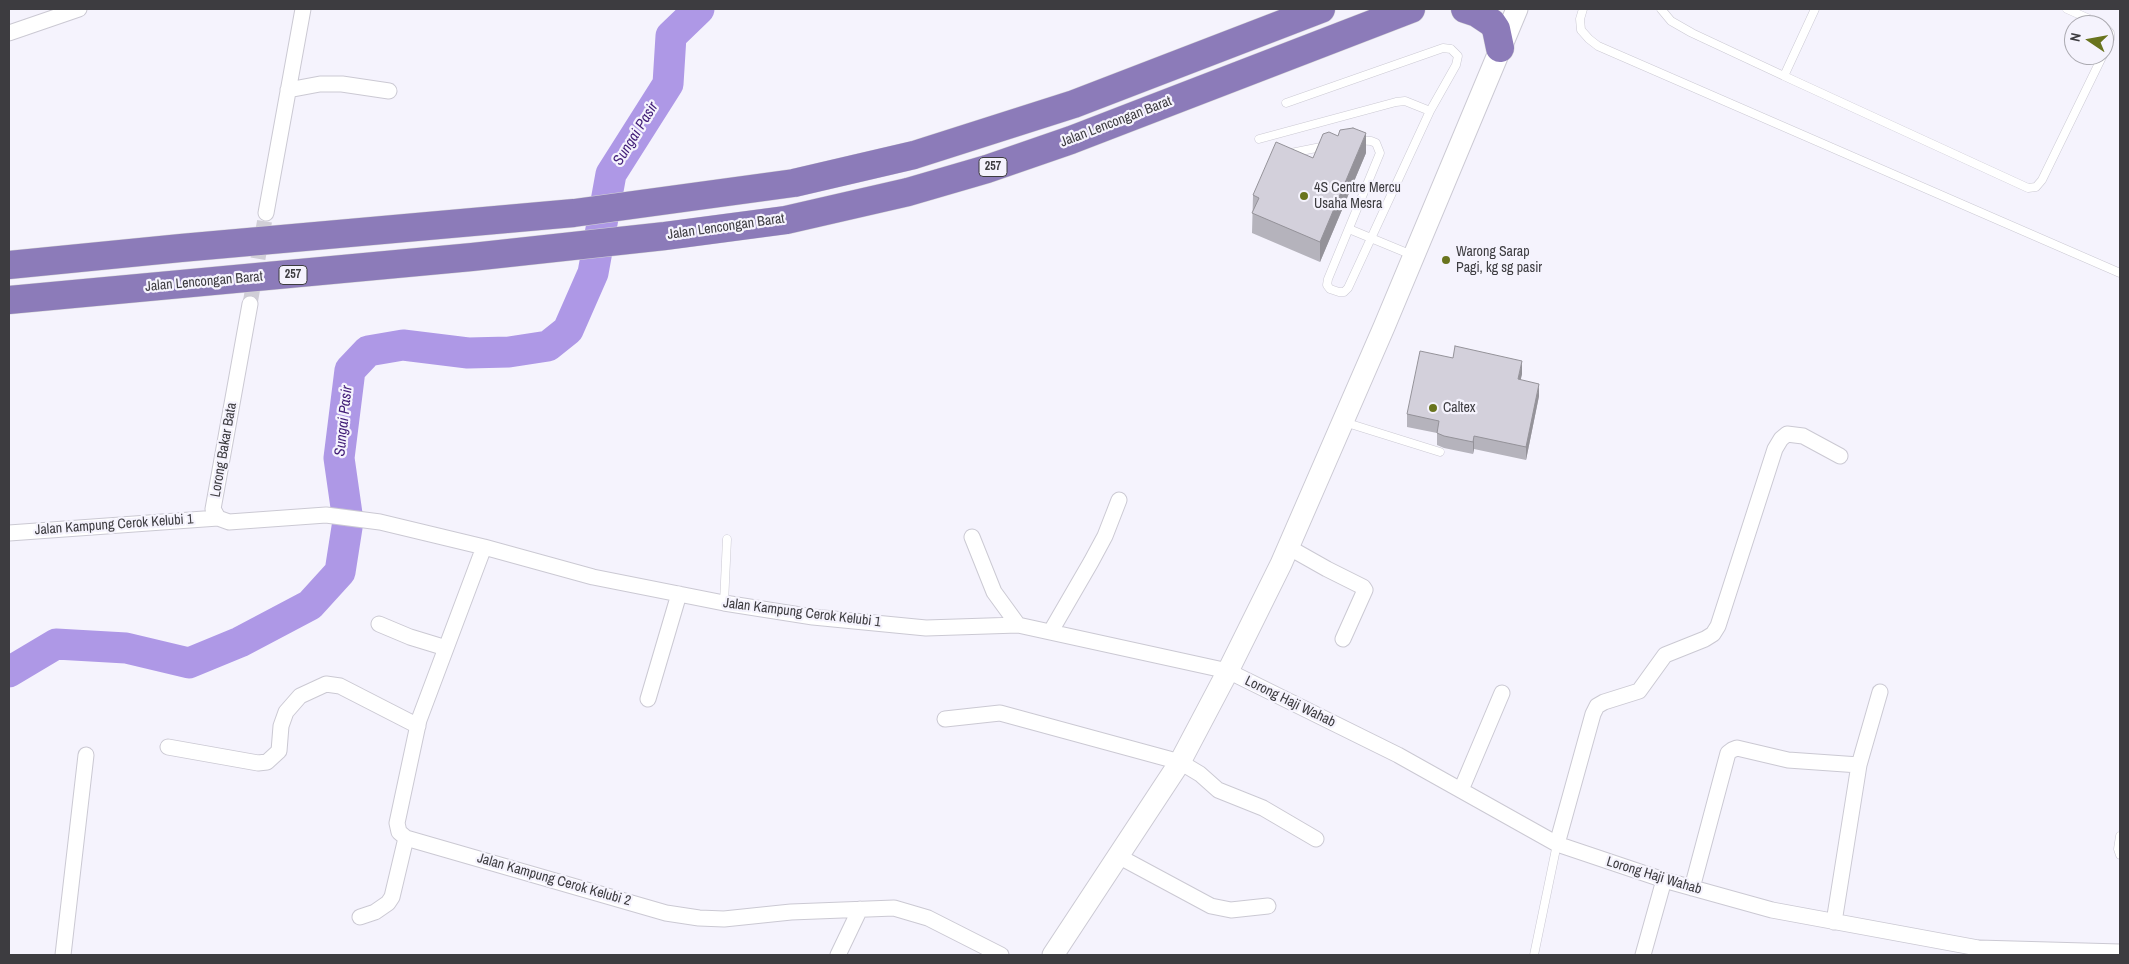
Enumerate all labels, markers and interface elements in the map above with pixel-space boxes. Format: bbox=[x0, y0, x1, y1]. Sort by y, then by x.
north arrow bbox=[2064, 15, 2114, 65]
text: N bbox=[2066, 31, 2085, 43]
street label: Jalan Lencongan Barat bbox=[1058, 93, 1174, 151]
water label: Sungai Pasir bbox=[610, 99, 662, 169]
road number: 257 bbox=[979, 158, 1007, 176]
place label: 4S Centre Mercu Usaha Mesra bbox=[1314, 180, 1401, 212]
marker: 4S Centre Mercu Usaha Mesra bbox=[1298, 190, 1310, 202]
street label: Jalan Lencongan Barat bbox=[666, 210, 786, 244]
place label: Warong Sarap Pagi, kg sg pasir bbox=[1456, 244, 1542, 276]
marker: Warong Sarap Pagi, kg sg pasir bbox=[1440, 254, 1452, 266]
road number: 257 bbox=[279, 266, 307, 284]
street label: Jalan Lencongan Barat bbox=[144, 268, 264, 296]
water label: Sungai Pasir bbox=[331, 385, 357, 457]
place label: Caltex bbox=[1443, 400, 1476, 416]
street label: Lorong Bakar Bata bbox=[207, 401, 241, 499]
marker: Caltex bbox=[1427, 402, 1439, 414]
street label: Jalan Kampung Cerok Kelubi 1 bbox=[34, 511, 194, 539]
street label: Jalan Kampung Cerok Kelubi 1 bbox=[722, 595, 882, 631]
street label: Lorong Haji Wahab bbox=[1242, 673, 1338, 731]
street label: Jalan Kampung Cerok Kelubi 2 bbox=[475, 850, 633, 910]
street label: Lorong Haji Wahab bbox=[1604, 854, 1704, 898]

